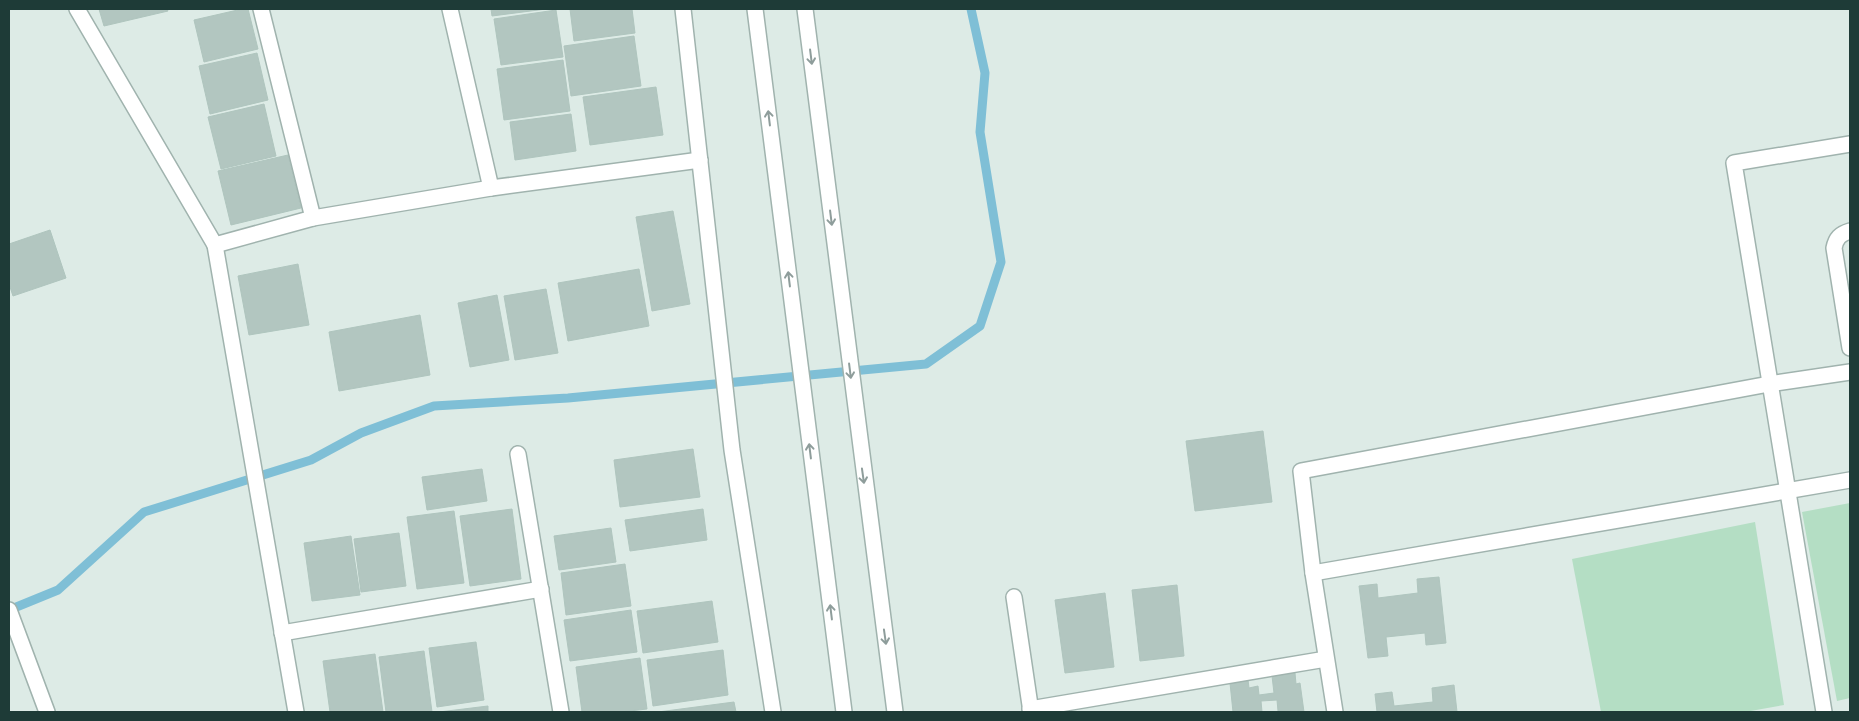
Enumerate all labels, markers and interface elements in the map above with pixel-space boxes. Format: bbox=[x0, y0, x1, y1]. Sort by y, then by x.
one-way arrow bbox=[806, 49, 816, 65]
one-way arrow bbox=[764, 110, 774, 126]
one-way arrow bbox=[826, 210, 836, 226]
one-way arrow bbox=[784, 271, 794, 287]
one-way arrow bbox=[845, 362, 855, 378]
one-way arrow bbox=[805, 443, 815, 459]
one-way arrow bbox=[858, 467, 868, 483]
one-way arrow bbox=[826, 604, 836, 620]
one-way arrow bbox=[880, 628, 890, 644]

